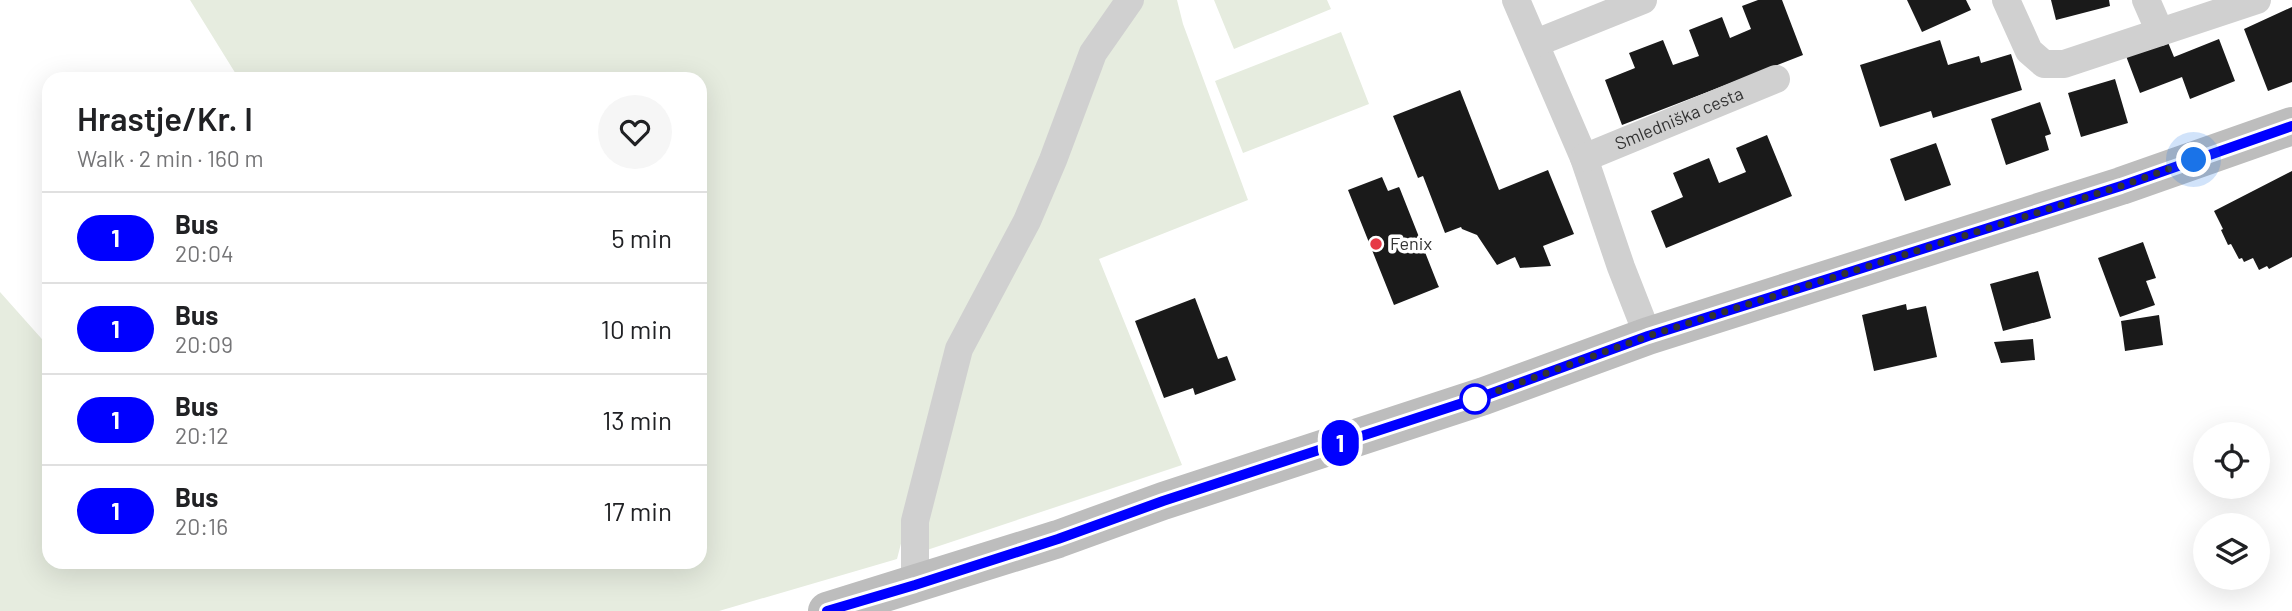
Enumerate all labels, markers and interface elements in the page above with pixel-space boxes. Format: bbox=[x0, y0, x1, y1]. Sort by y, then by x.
street label: Smledniška cesta bbox=[1611, 82, 1746, 154]
button: heart bbox=[598, 95, 672, 169]
text: Hrastje/Kr. I bbox=[77, 98, 253, 138]
your location bbox=[2176, 142, 2211, 177]
text: Walk · 2 min · 160 m bbox=[77, 144, 263, 172]
text: Bus bbox=[175, 208, 218, 239]
text: 5 min bbox=[611, 222, 672, 253]
text: 1 bbox=[111, 223, 120, 252]
place label: Fenix bbox=[1390, 232, 1432, 254]
marker: Fenix bbox=[1368, 236, 1384, 252]
text: 20:04 bbox=[175, 239, 234, 267]
text: Bus bbox=[175, 299, 218, 330]
text: 10 min bbox=[601, 313, 672, 344]
text: 1 bbox=[111, 314, 120, 343]
text: 20:09 bbox=[175, 330, 233, 358]
unlabelled marker bbox=[1460, 384, 1490, 414]
text: Bus bbox=[175, 390, 218, 421]
text: 13 min bbox=[602, 404, 672, 435]
text: 1 bbox=[111, 405, 120, 434]
line badge: 1 bbox=[1317, 420, 1363, 466]
text: 20:12 bbox=[175, 421, 229, 449]
map controls bbox=[2193, 422, 2270, 590]
button: locate bbox=[2193, 422, 2270, 499]
text: 1 bbox=[1336, 428, 1344, 457]
text: Bus bbox=[175, 481, 218, 512]
text: 17 min bbox=[603, 495, 672, 526]
text: 1 bbox=[111, 496, 120, 525]
text: 20:16 bbox=[175, 512, 228, 540]
button: layers bbox=[2193, 513, 2270, 590]

